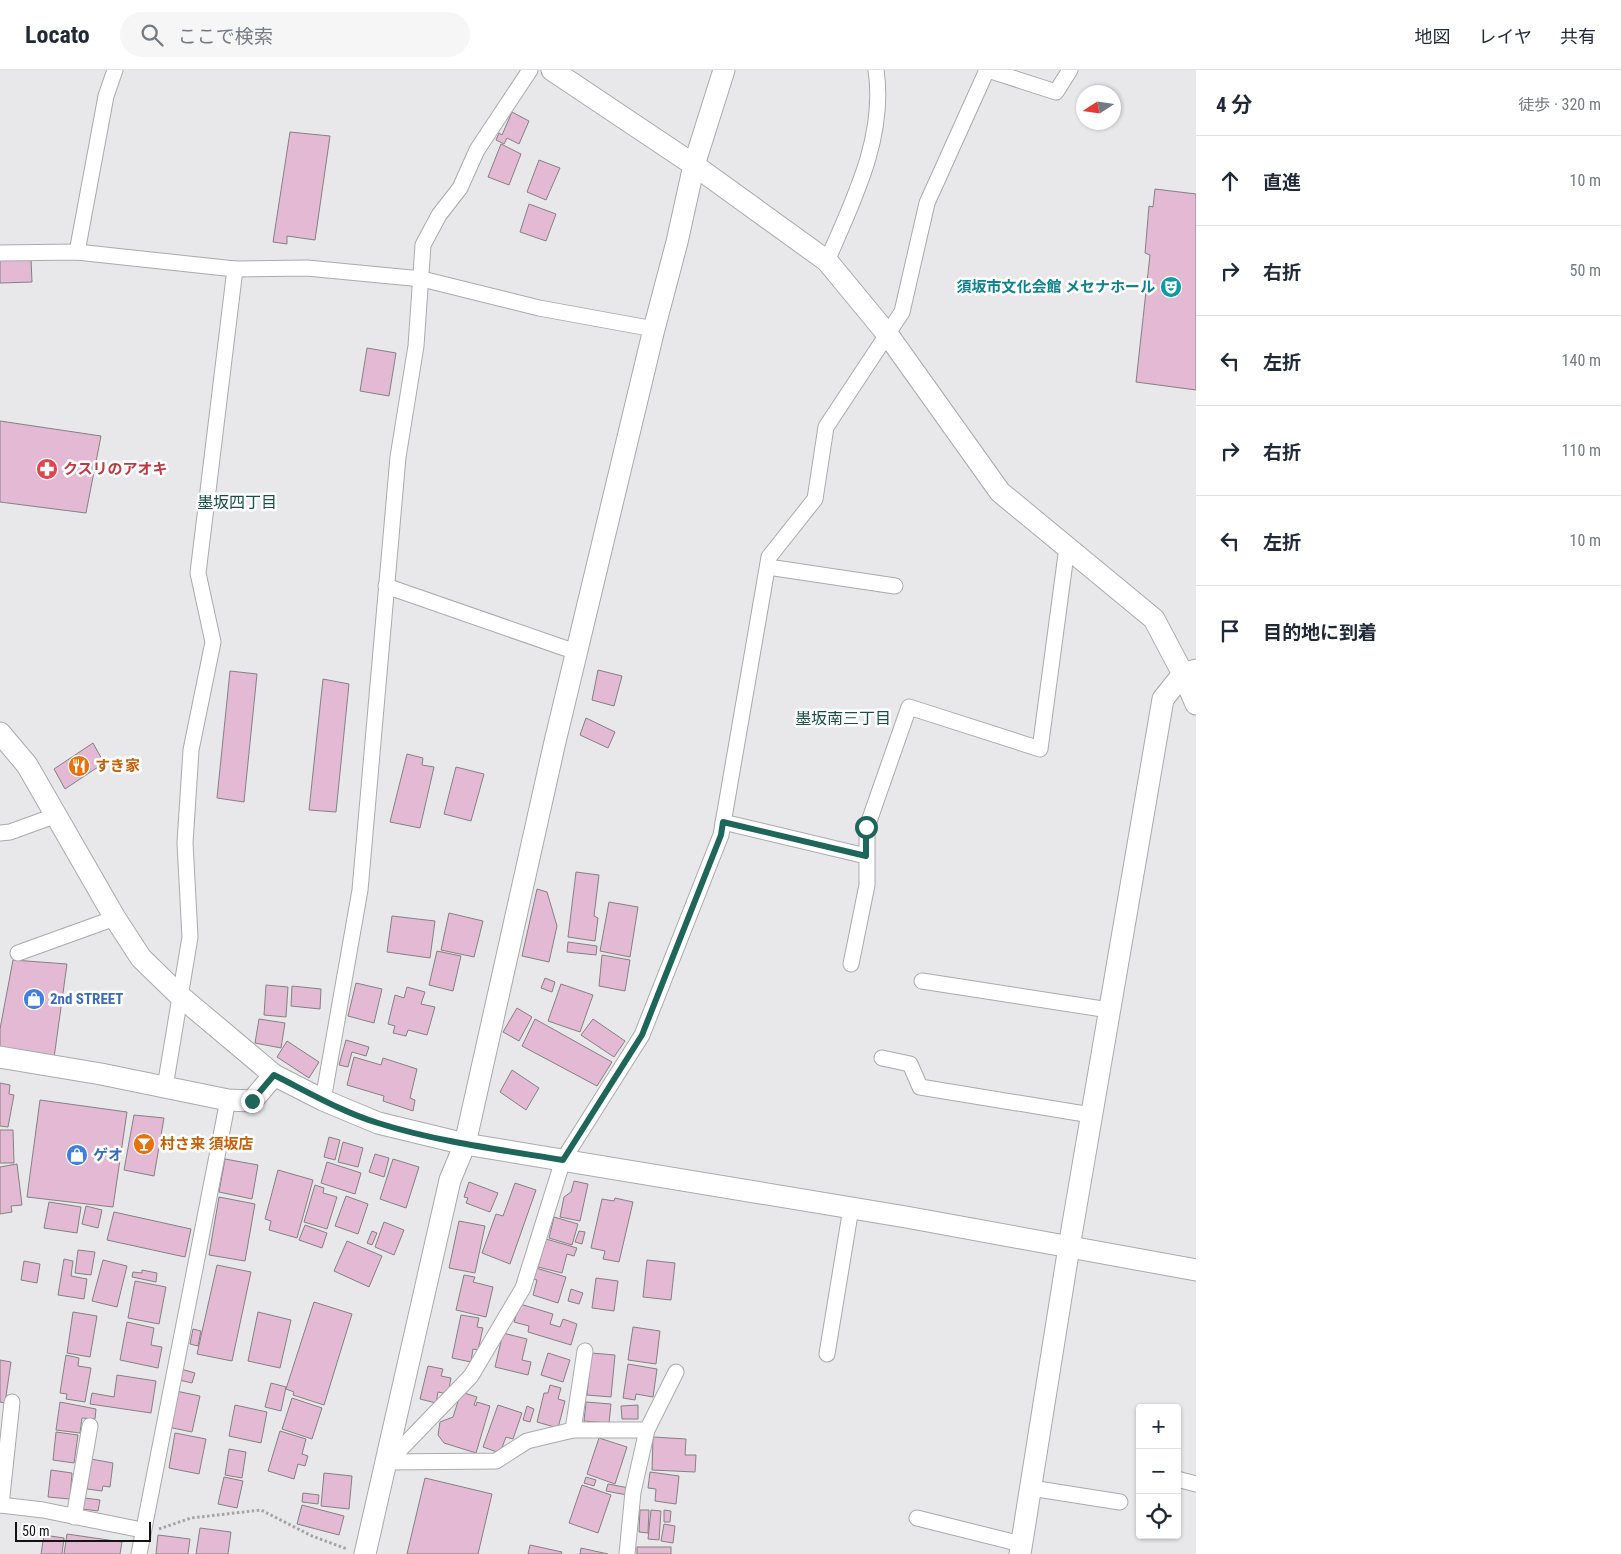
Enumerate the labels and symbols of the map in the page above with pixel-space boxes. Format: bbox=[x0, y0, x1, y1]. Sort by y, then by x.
north arrow bbox=[1076, 85, 1121, 130]
theatre icon: 須坂市文化会館 メセナホール bbox=[1159, 275, 1183, 299]
place label: 須坂市文化会館 メセナホール bbox=[957, 278, 1155, 296]
pharmacy icon: クスリのアオキ bbox=[35, 457, 59, 481]
place label: クスリのアオキ bbox=[63, 460, 168, 478]
district label: 墨坂四丁目 bbox=[197, 493, 277, 512]
district label: 墨坂南三丁目 bbox=[795, 709, 891, 728]
restaurant icon: すき家 bbox=[67, 754, 91, 778]
place label: すき家 bbox=[95, 757, 140, 775]
route start bbox=[855, 816, 878, 839]
shop icon: 2nd STREET bbox=[22, 987, 46, 1011]
place label: 2nd STREET bbox=[50, 990, 123, 1008]
route end bbox=[241, 1090, 264, 1113]
bar icon: 村さ来 須坂店 bbox=[132, 1132, 156, 1156]
place label: 村さ来 須坂店 bbox=[160, 1135, 253, 1153]
shop icon: ゲオ bbox=[65, 1143, 89, 1167]
place label: ゲオ bbox=[93, 1146, 123, 1164]
scale bar bbox=[15, 1519, 151, 1542]

